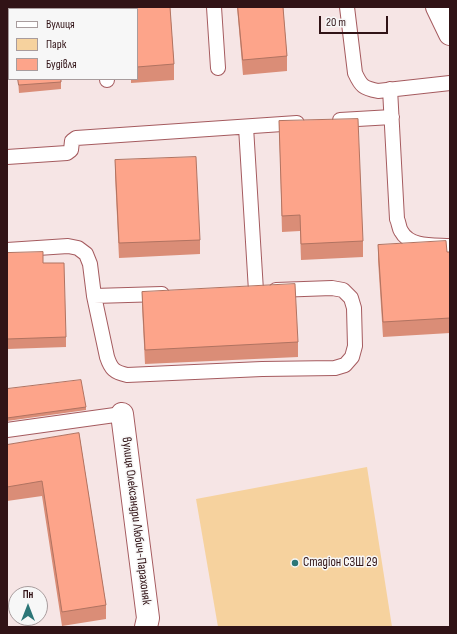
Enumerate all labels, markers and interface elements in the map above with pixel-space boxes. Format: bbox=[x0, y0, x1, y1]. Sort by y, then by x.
legend bbox=[8, 8, 138, 80]
scale bar bbox=[321, 8, 390, 34]
text: 20 m bbox=[326, 15, 346, 30]
text: Вулиця bbox=[46, 17, 75, 32]
text: Парк bbox=[46, 37, 66, 52]
text: Будівля bbox=[46, 57, 77, 72]
street label: вулиця Олександри Любич-Парахоняк bbox=[118, 436, 154, 606]
place label: Стадіон СЗШ 29 bbox=[303, 555, 377, 571]
marker: Стадіон СЗШ 29 bbox=[290, 558, 300, 568]
north arrow bbox=[8, 586, 48, 626]
text: Пн bbox=[23, 588, 33, 601]

